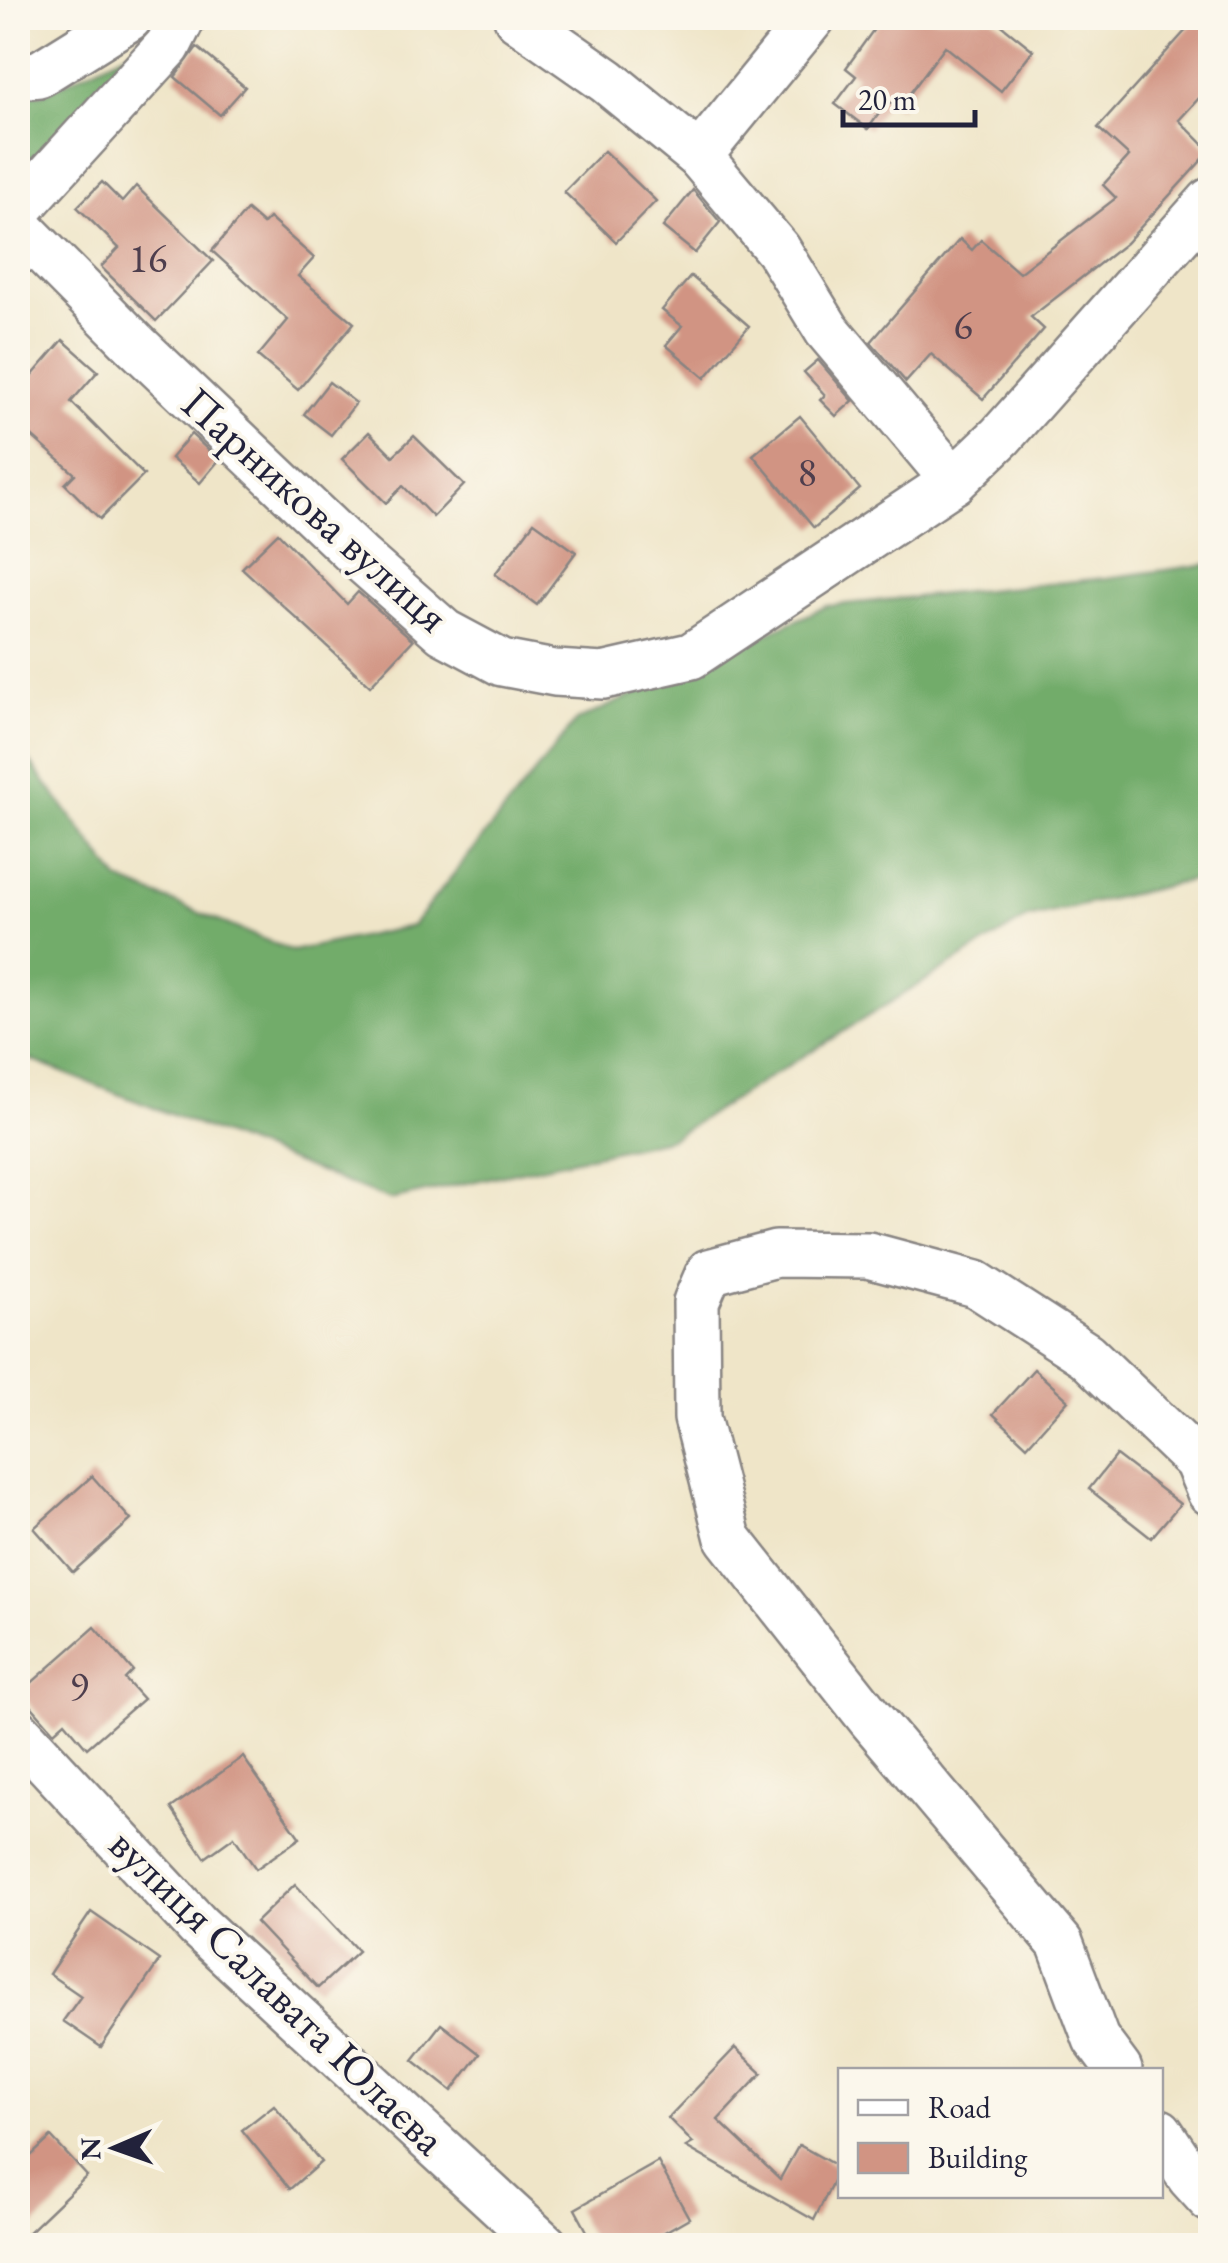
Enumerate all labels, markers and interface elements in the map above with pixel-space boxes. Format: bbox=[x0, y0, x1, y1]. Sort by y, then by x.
scale bar bbox=[843, 65, 976, 127]
text: 20 m bbox=[858, 80, 916, 119]
house number: 16 bbox=[129, 232, 167, 284]
house number: 6 bbox=[953, 299, 973, 351]
street label: Парникова вулиця bbox=[170, 374, 462, 644]
house number: 8 bbox=[797, 446, 817, 498]
house number: 9 bbox=[69, 1660, 89, 1712]
street label: вулиця Салавата Юлаєва bbox=[97, 1815, 459, 2167]
legend bbox=[838, 2068, 1163, 2198]
text: Road bbox=[928, 2088, 992, 2127]
north arrow bbox=[65, 2098, 165, 2198]
text: N bbox=[72, 2137, 108, 2161]
text: Building bbox=[928, 2138, 1028, 2177]

